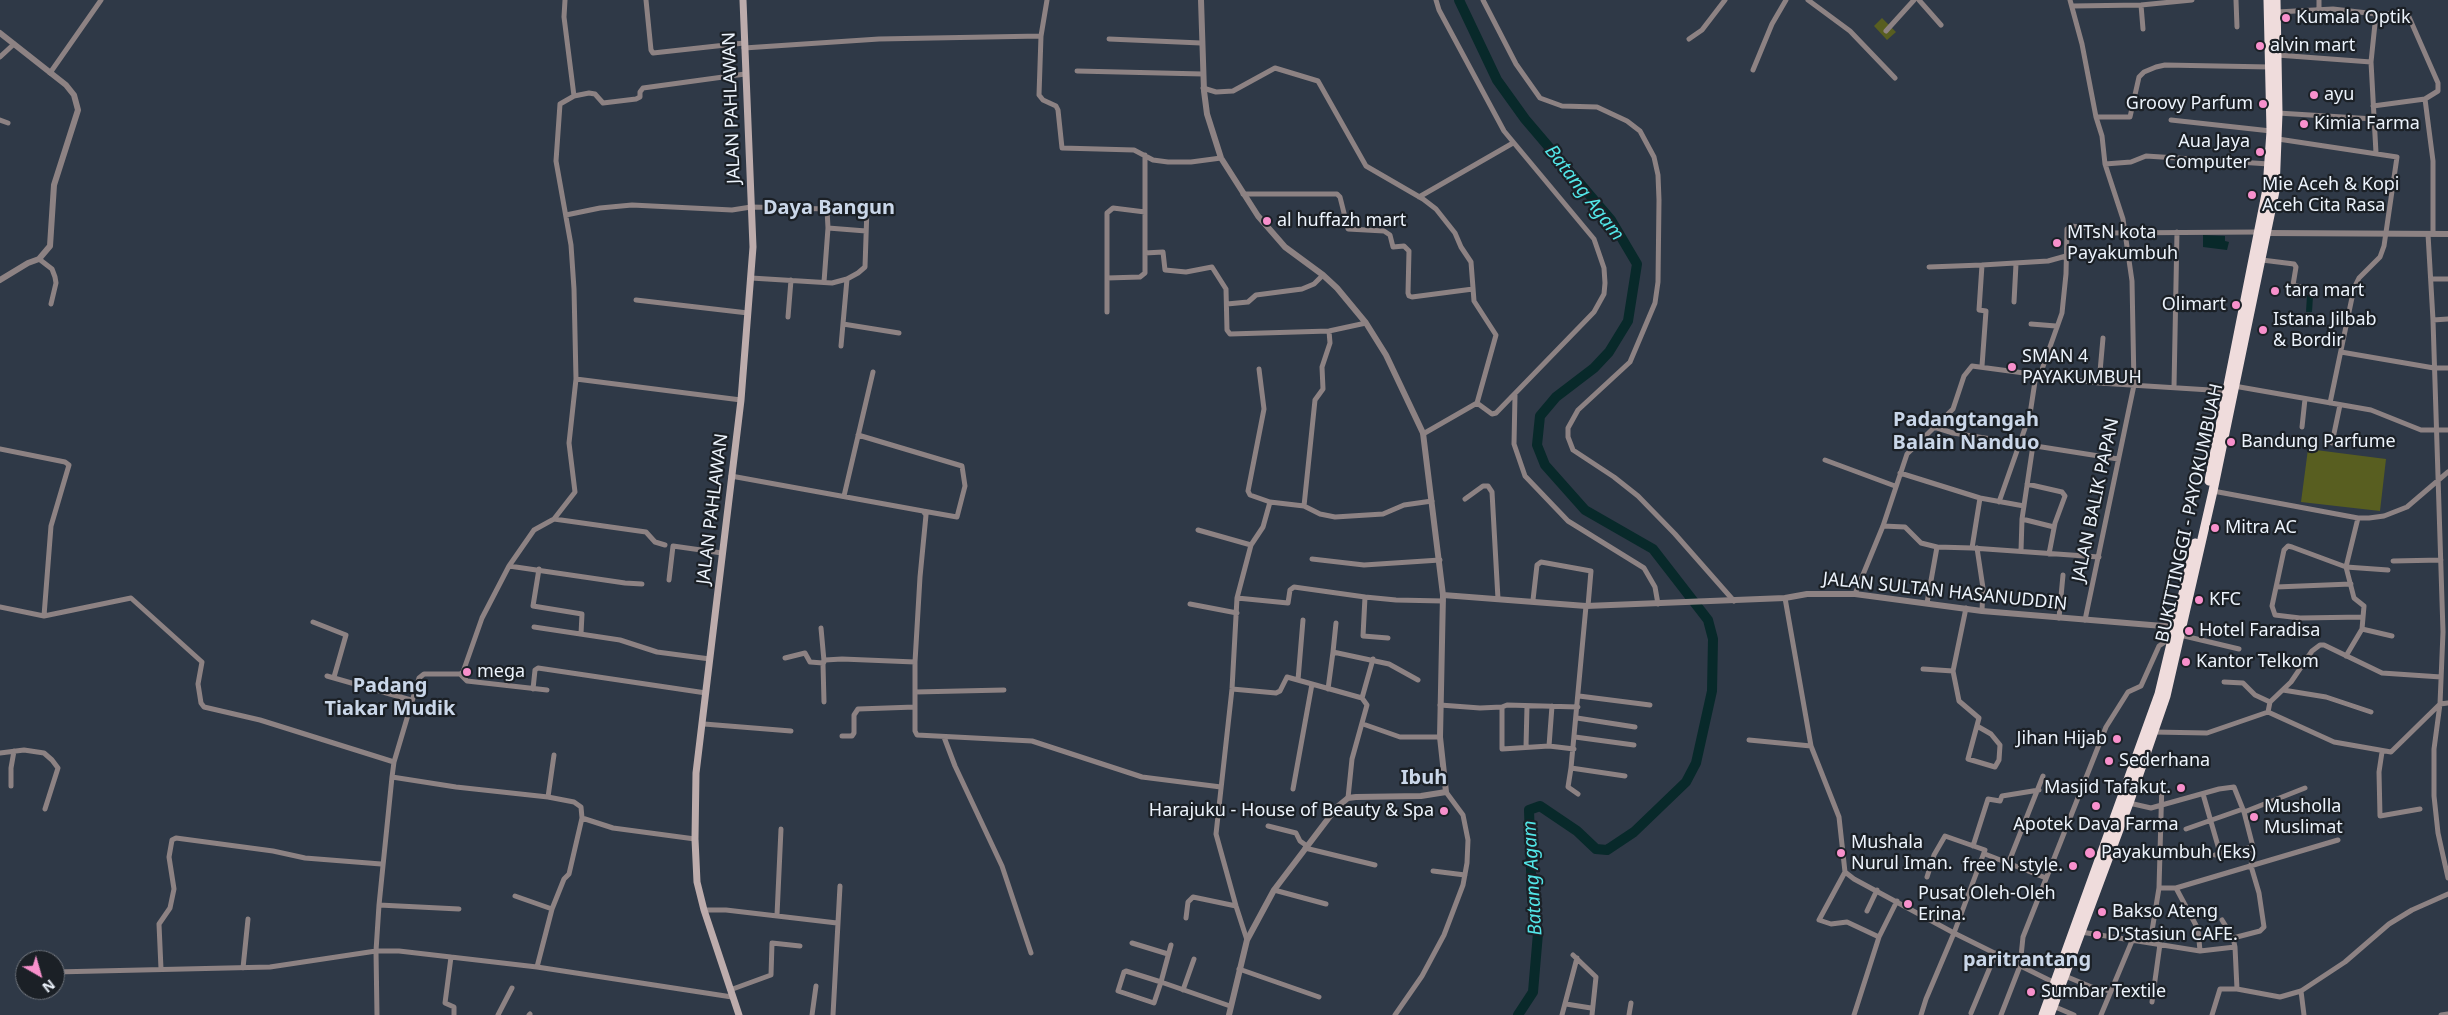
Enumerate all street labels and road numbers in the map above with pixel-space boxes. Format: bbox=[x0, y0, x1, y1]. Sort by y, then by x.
street label: JALAN PAHLAWAN bbox=[719, 32, 745, 184]
street label: BUKITTINGGI - PAYOKUMBUAH bbox=[2152, 382, 2228, 644]
street label: JALAN BALIK PAPAN bbox=[2068, 416, 2124, 584]
street label: JALAN PAHLAWAN bbox=[693, 432, 733, 586]
street label: JALAN SULTAN HASANUDDIN bbox=[1822, 568, 2068, 616]

